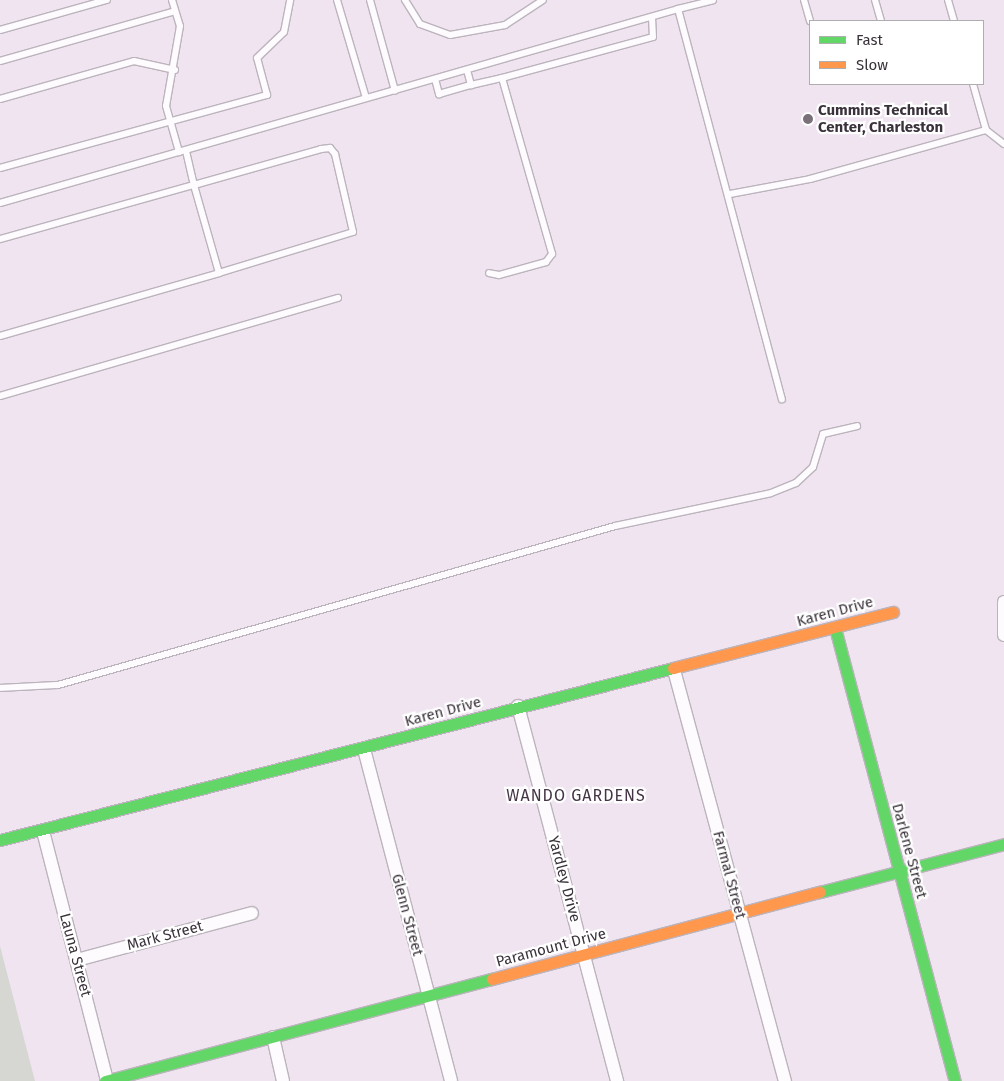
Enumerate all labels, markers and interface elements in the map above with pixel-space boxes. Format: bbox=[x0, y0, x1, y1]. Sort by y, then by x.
legend bbox=[809, 20, 984, 85]
text: Fast bbox=[856, 31, 883, 49]
text: Slow bbox=[856, 56, 888, 74]
place label: Cummins Technical Center, Charleston bbox=[818, 101, 948, 136]
marker: Cummins Technical Center, Charleston bbox=[802, 113, 814, 125]
street label: Karen Drive bbox=[795, 593, 875, 631]
street label: Karen Drive bbox=[403, 693, 483, 731]
district label: WANDO GARDENS bbox=[505, 786, 647, 806]
street label: Darlene Street bbox=[888, 802, 930, 900]
street label: Farmal Street bbox=[709, 829, 749, 921]
street label: Yardley Drive bbox=[544, 834, 584, 924]
street label: Glenn Street bbox=[387, 872, 427, 958]
street label: Launa Street bbox=[55, 911, 95, 999]
street label: Mark Street bbox=[125, 917, 205, 955]
street label: Paramount Drive bbox=[494, 925, 608, 971]

